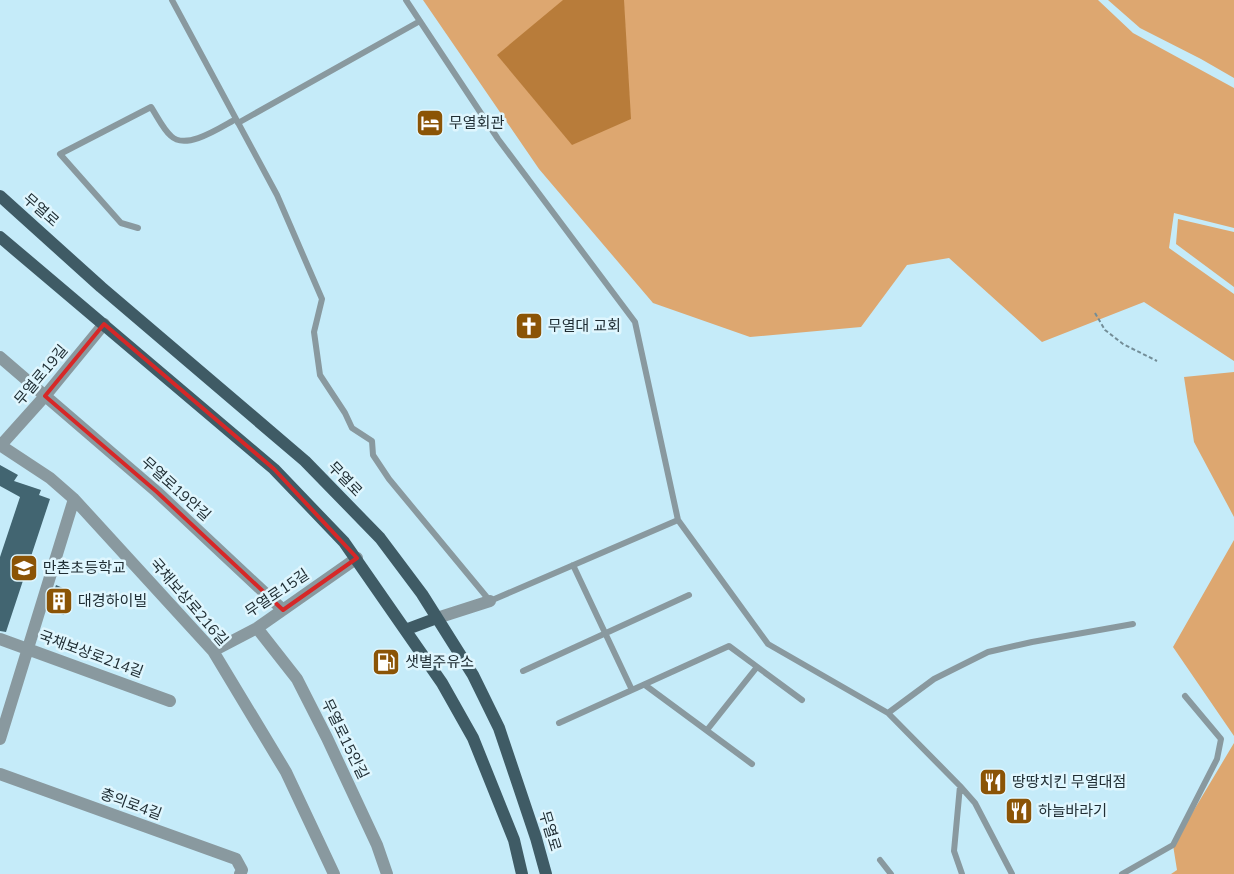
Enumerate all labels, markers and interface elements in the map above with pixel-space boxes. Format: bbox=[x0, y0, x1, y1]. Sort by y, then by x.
hotel icon: 무열회관 bbox=[415, 108, 445, 138]
place label: 무열회관 bbox=[449, 113, 504, 132]
street label: 무열로 bbox=[19, 189, 63, 230]
church icon: 무열대 교회 bbox=[514, 311, 544, 341]
place label: 무열대 교회 bbox=[548, 316, 621, 335]
street label: 무열로19길 bbox=[10, 341, 71, 409]
street label: 무열로19안길 bbox=[138, 452, 215, 525]
street label: 무열로 bbox=[324, 457, 367, 500]
school or university icon: 만촌초등학교 bbox=[9, 553, 39, 583]
street label: 국채보상로216길 bbox=[146, 554, 233, 649]
place label: 만촌초등학교 bbox=[43, 558, 126, 577]
street label: 무열로15길 bbox=[241, 564, 312, 621]
building icon: 대경하이빌 bbox=[44, 586, 74, 616]
place label: 대경하이빌 bbox=[78, 591, 147, 610]
street label: 국채보상로214길 bbox=[36, 626, 146, 681]
fuel station icon: 샛별주유소 bbox=[371, 647, 401, 677]
place label: 샛별주유소 bbox=[405, 652, 474, 671]
street label: 무열로15안길 bbox=[318, 696, 373, 782]
restaurant icon: 땅땅치킨 무열대점 bbox=[978, 767, 1008, 797]
place label: 땅땅치킨 무열대점 bbox=[1012, 772, 1126, 791]
street label: 충의로4길 bbox=[98, 784, 165, 823]
restaurant icon: 하늘바라기 bbox=[1004, 796, 1034, 826]
place label: 하늘바라기 bbox=[1038, 801, 1107, 820]
street label: 무열로 bbox=[535, 808, 566, 853]

